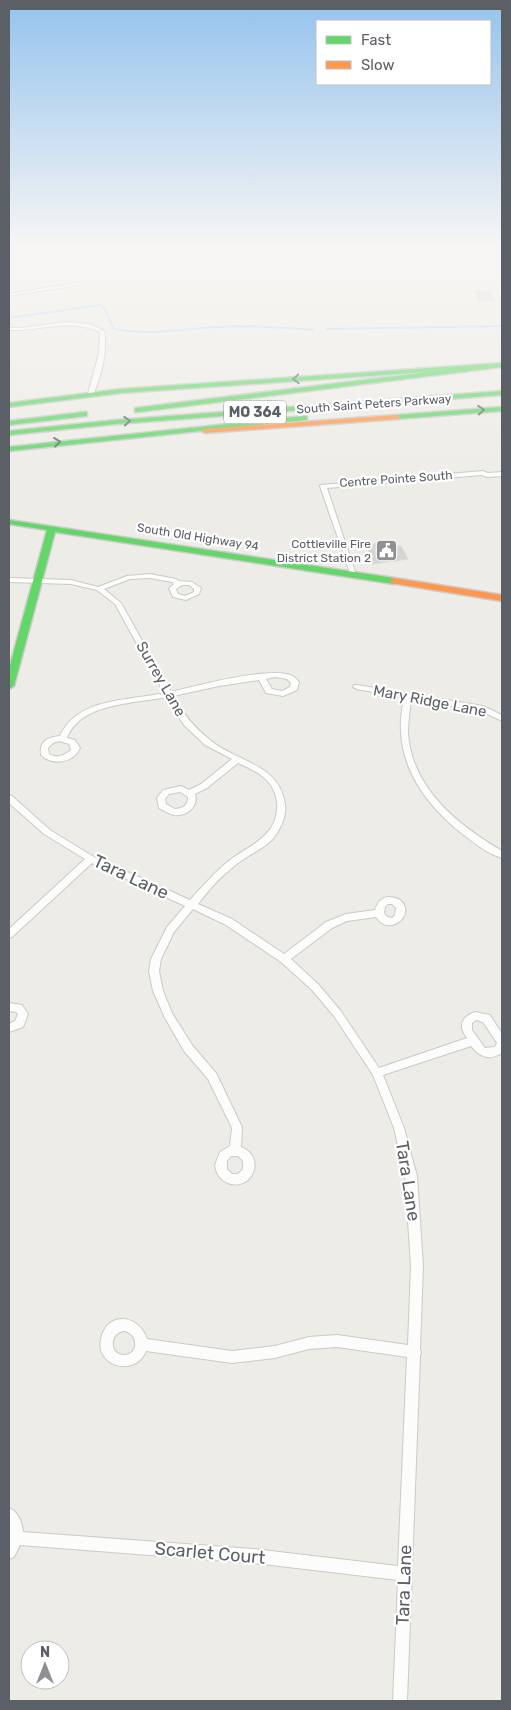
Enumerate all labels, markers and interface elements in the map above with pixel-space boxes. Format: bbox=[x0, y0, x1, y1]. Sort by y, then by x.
legend bbox=[316, 20, 491, 85]
text: Fast bbox=[361, 31, 391, 49]
text: Slow bbox=[361, 56, 394, 74]
one-way arrow bbox=[292, 373, 300, 384]
street label: South Saint Peters Parkway bbox=[296, 392, 452, 416]
road number: MO 364 bbox=[224, 401, 286, 424]
one-way arrow bbox=[477, 405, 485, 416]
one-way arrow bbox=[123, 416, 131, 427]
one-way arrow bbox=[53, 437, 61, 448]
street label: Centre Pointe South bbox=[339, 468, 453, 490]
street label: South Old Highway 94 bbox=[136, 520, 260, 554]
place label: Cottleville Fire District Station 2 bbox=[277, 537, 371, 565]
public building icon: Cottleville Fire District Station 2 bbox=[375, 539, 399, 563]
street label: Surrey Lane bbox=[132, 638, 190, 720]
street label: Mary Ridge Lane bbox=[372, 681, 488, 721]
street label: Tara Lane bbox=[90, 850, 172, 904]
street label: Tara Lane bbox=[391, 1139, 425, 1223]
street label: Scarlet Court bbox=[154, 1537, 266, 1569]
street label: Tara Lane bbox=[392, 1544, 416, 1626]
north arrow bbox=[20, 1640, 70, 1690]
text: N bbox=[40, 1644, 50, 1661]

